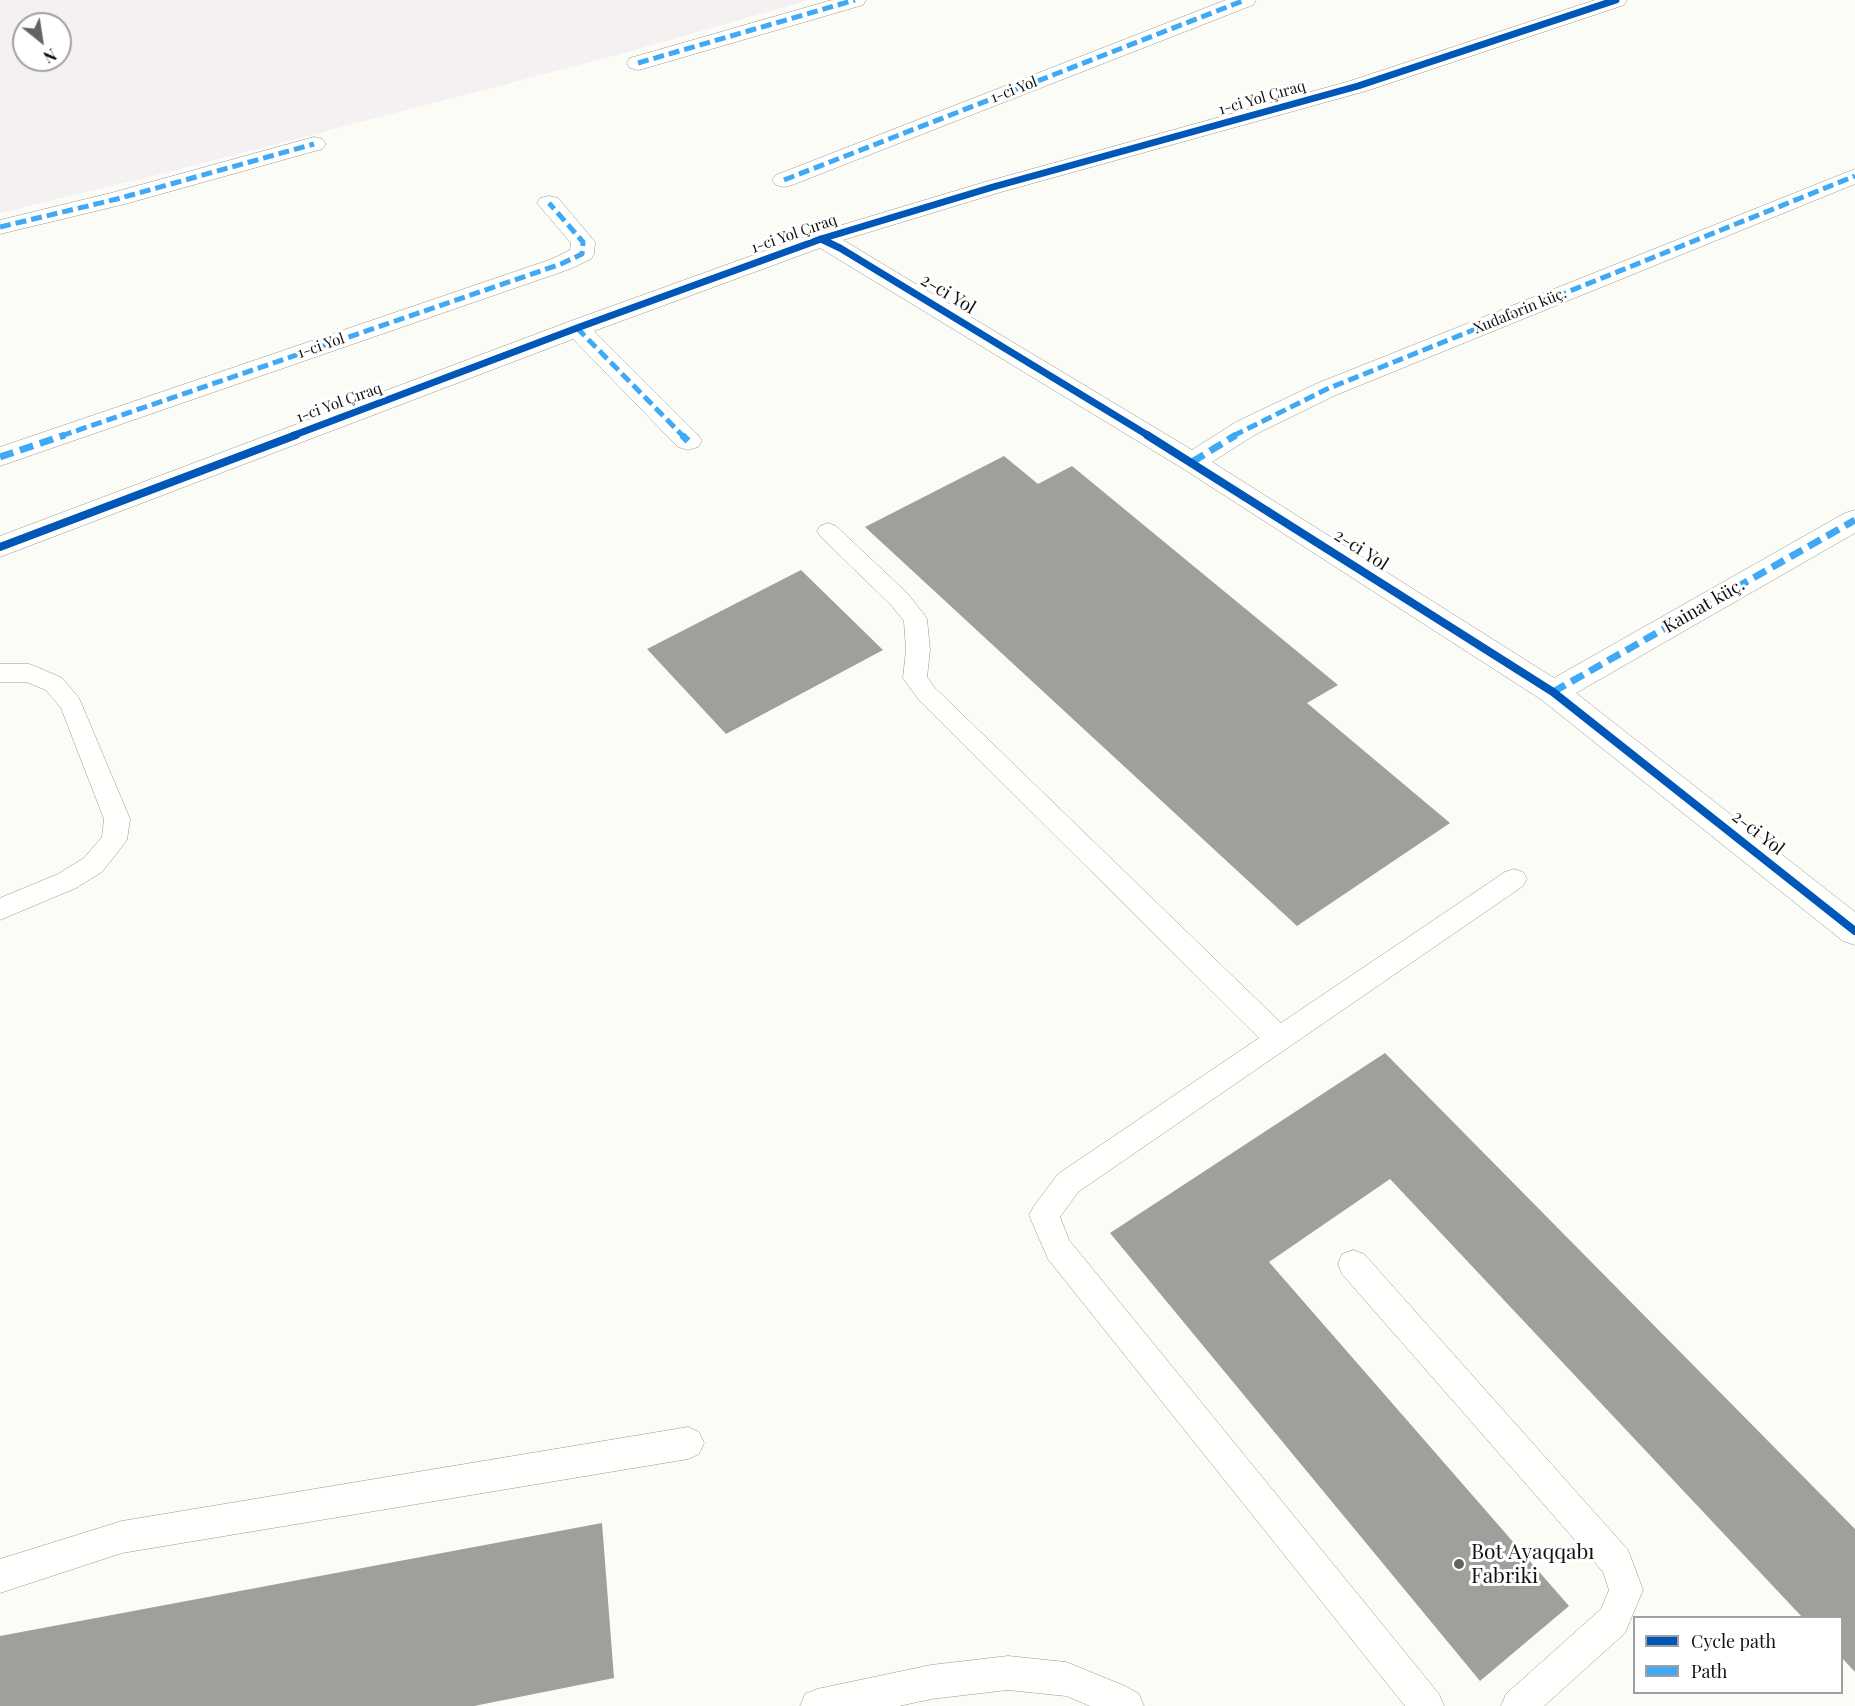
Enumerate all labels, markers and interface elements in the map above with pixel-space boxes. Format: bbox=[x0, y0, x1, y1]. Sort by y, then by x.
north arrow bbox=[12, 12, 72, 72]
text: N bbox=[40, 44, 61, 68]
street label: 1-ci Yol bbox=[988, 73, 1040, 107]
street label: 1-ci Yol Çıraq bbox=[1217, 77, 1307, 119]
street label: 1-ci Yol Çıraq bbox=[749, 211, 839, 257]
street label: 2-ci Yol bbox=[917, 269, 979, 319]
street label: Xudafərin küç. bbox=[1471, 284, 1569, 338]
street label: 1-ci Yol bbox=[295, 330, 347, 362]
street label: 1-ci Yol Çıraq bbox=[294, 379, 384, 427]
street label: 2-ci Yol bbox=[1330, 525, 1392, 575]
street label: Kainat küç. bbox=[1660, 574, 1748, 638]
street label: 2-ci Yol bbox=[1728, 806, 1788, 860]
place label: Bot Ayaqqabı Fabriki bbox=[1471, 1539, 1594, 1589]
marker: Bot Ayaqqabı Fabriki bbox=[1452, 1557, 1466, 1571]
legend bbox=[1633, 1616, 1843, 1694]
text: Cycle path bbox=[1691, 1629, 1776, 1653]
text: Path bbox=[1691, 1659, 1727, 1683]

